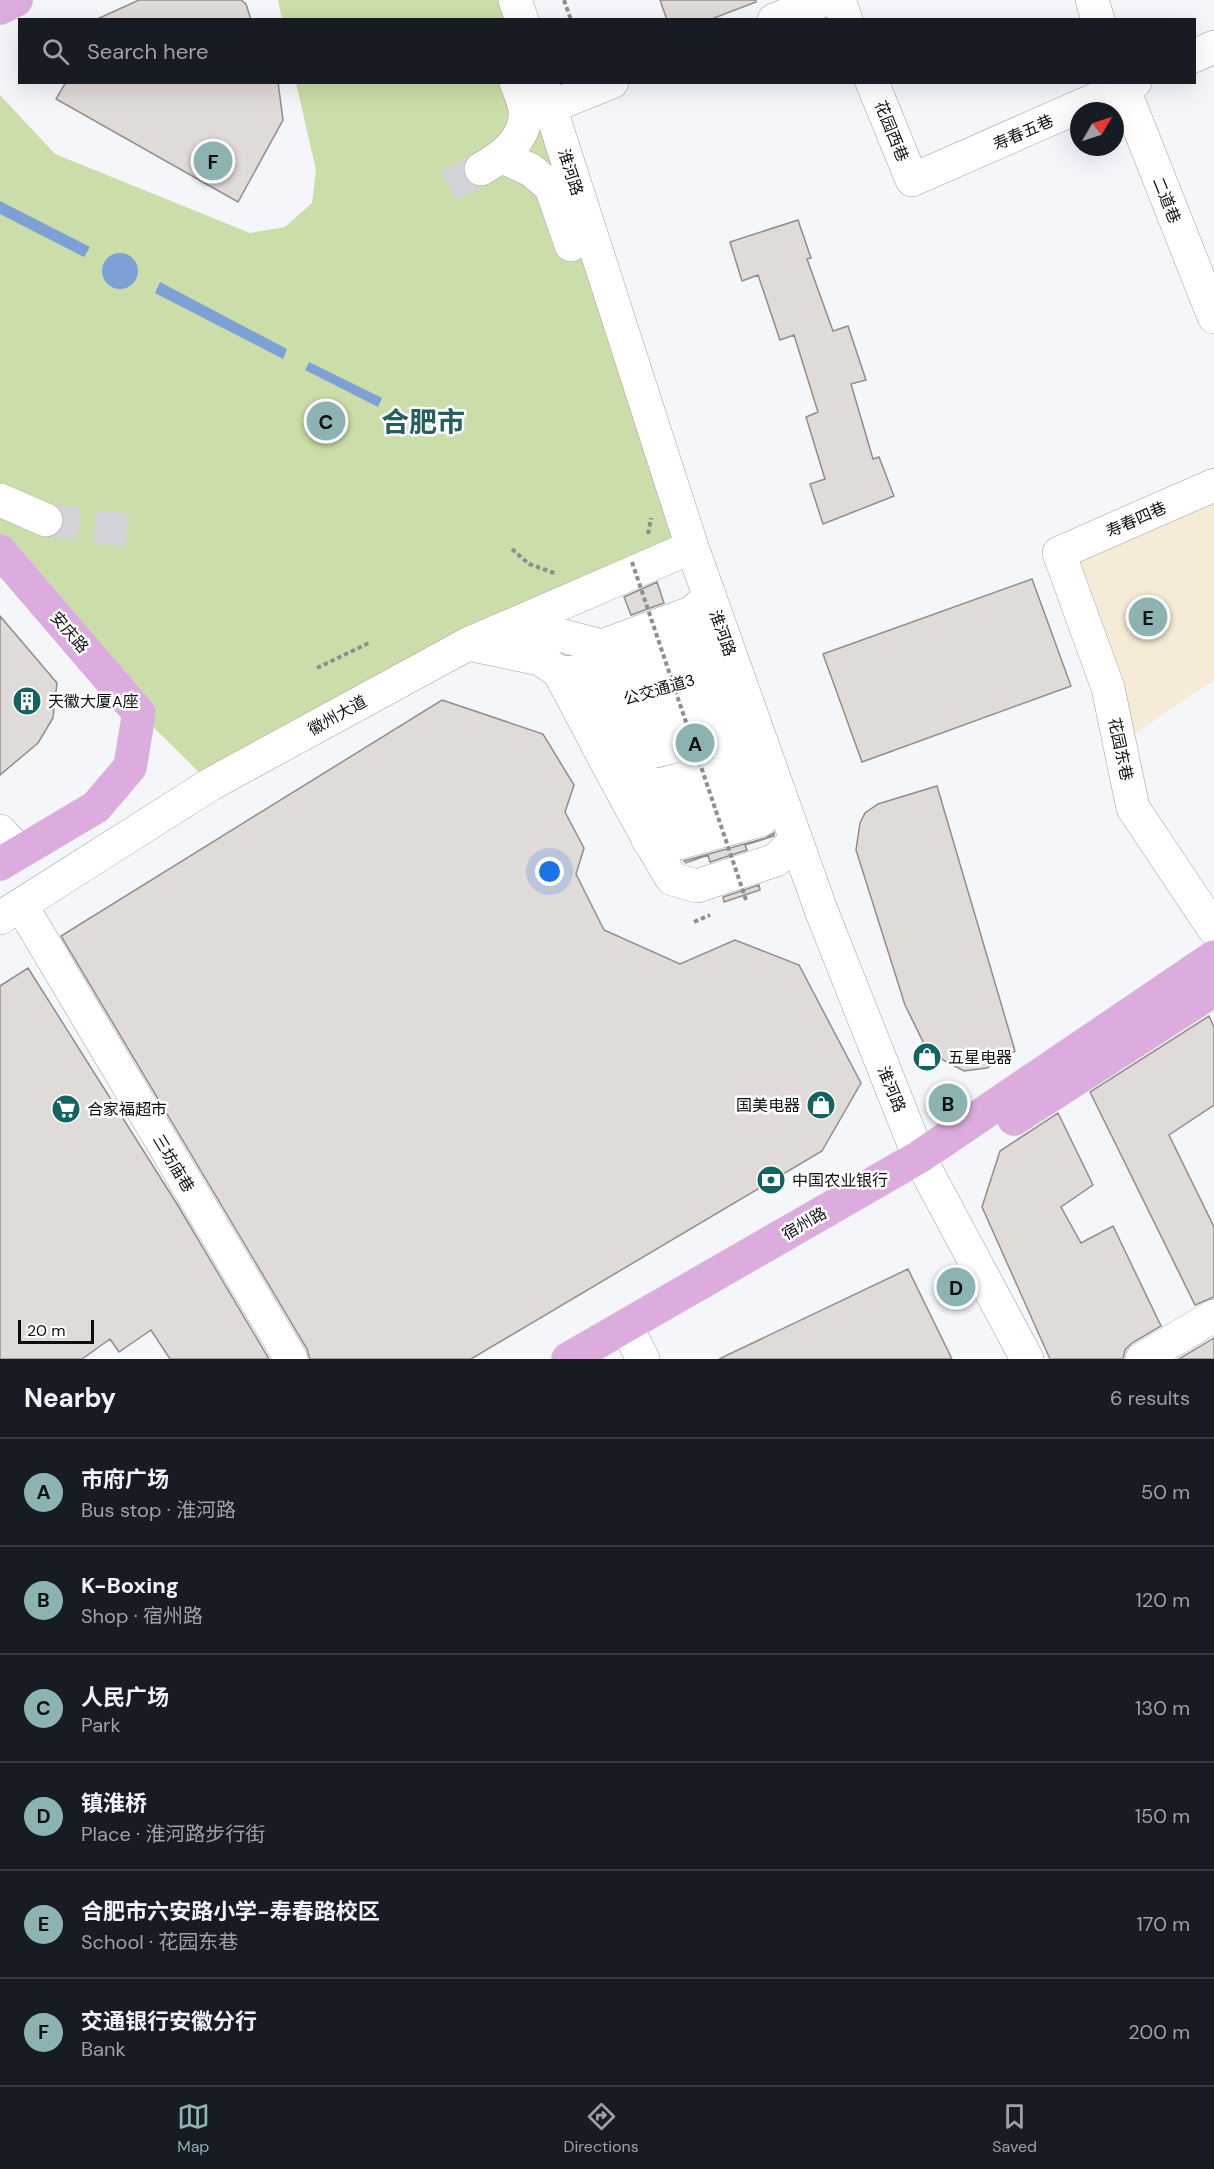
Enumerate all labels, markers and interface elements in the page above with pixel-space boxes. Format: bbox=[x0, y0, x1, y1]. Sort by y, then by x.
search box bbox=[18, 18, 1196, 84]
icon: search bbox=[39, 35, 72, 68]
text: Search here bbox=[87, 37, 208, 66]
street label: 花园西巷 bbox=[870, 98, 913, 165]
north arrow bbox=[1070, 102, 1124, 156]
street label: 寿春五巷 bbox=[990, 110, 1057, 155]
pin: F bbox=[194, 138, 232, 184]
street label: 淮河路 bbox=[553, 146, 588, 198]
street label: 二道巷 bbox=[1148, 174, 1185, 226]
pin: C bbox=[306, 398, 346, 444]
district label: 合肥市 bbox=[381, 404, 465, 441]
street label: 寿春四巷 bbox=[1103, 497, 1170, 542]
pin: E bbox=[1128, 594, 1168, 640]
street label: 安庆路 bbox=[46, 607, 93, 657]
street label: 淮河路 bbox=[704, 607, 741, 659]
street label: 公交通道3 bbox=[621, 669, 697, 710]
building icon: 天徽大厦A座 bbox=[11, 685, 43, 717]
place label: 天徽大厦A座 bbox=[48, 691, 139, 712]
street label: 徽州大道 bbox=[304, 691, 370, 740]
street label: 花园东巷 bbox=[1104, 716, 1137, 783]
pin: A bbox=[676, 720, 714, 766]
your location bbox=[535, 857, 564, 886]
shop icon: 五星电器 bbox=[911, 1041, 943, 1073]
place label: 五星电器 bbox=[948, 1047, 1012, 1068]
street label: 淮河路 bbox=[873, 1063, 910, 1115]
pin: B bbox=[928, 1080, 968, 1126]
shop icon: 国美电器 bbox=[805, 1089, 837, 1121]
supermarket icon: 合家福超市 bbox=[50, 1093, 82, 1125]
place label: 国美电器 bbox=[736, 1095, 800, 1116]
place label: 合家福超市 bbox=[87, 1099, 167, 1120]
street label: 三坊庙巷 bbox=[148, 1130, 199, 1196]
bank icon: 中国农业银行 bbox=[755, 1164, 787, 1196]
place label: 中国农业银行 bbox=[792, 1170, 888, 1191]
street label: 宿州路 bbox=[778, 1202, 830, 1245]
pin: D bbox=[936, 1264, 976, 1310]
scale bar bbox=[18, 1317, 94, 1344]
text: 20 m bbox=[27, 1320, 66, 1341]
text: Nearby bbox=[24, 1381, 116, 1415]
text: 6 results bbox=[1110, 1385, 1190, 1411]
text: 市府广场 bbox=[81, 1465, 169, 1494]
text: A bbox=[36, 1479, 51, 1505]
text: 50 m bbox=[1141, 1479, 1190, 1505]
text: Bus stop · 淮河路 bbox=[81, 1497, 236, 1523]
text: K-Boxing bbox=[81, 1571, 179, 1600]
text: B bbox=[37, 1587, 50, 1613]
text: 120 m bbox=[1136, 1587, 1190, 1613]
text: Shop · 宿州路 bbox=[81, 1603, 203, 1629]
text: 人民广场 bbox=[81, 1683, 169, 1712]
text: C bbox=[36, 1695, 51, 1721]
text: 130 m bbox=[1135, 1695, 1190, 1721]
text: Park bbox=[81, 1712, 121, 1738]
text: 镇淮桥 bbox=[81, 1789, 147, 1818]
text: D bbox=[36, 1803, 51, 1829]
text: 150 m bbox=[1135, 1803, 1190, 1829]
text: Place · 淮河路步行街 bbox=[81, 1821, 265, 1847]
text: 合肥市六安路小学-寿春路校区 bbox=[81, 1897, 380, 1926]
text: E bbox=[38, 1911, 49, 1937]
text: 170 m bbox=[1137, 1911, 1190, 1937]
text: School · 花园东巷 bbox=[81, 1929, 238, 1955]
text: 交通银行安徽分行 bbox=[81, 2007, 257, 2036]
text: F bbox=[38, 2019, 49, 2045]
text: 200 m bbox=[1128, 2019, 1190, 2045]
text: Bank bbox=[81, 2036, 126, 2062]
tab: Map bbox=[177, 2100, 210, 2157]
tab: Directions bbox=[563, 2100, 639, 2157]
tab: Saved bbox=[992, 2100, 1037, 2157]

